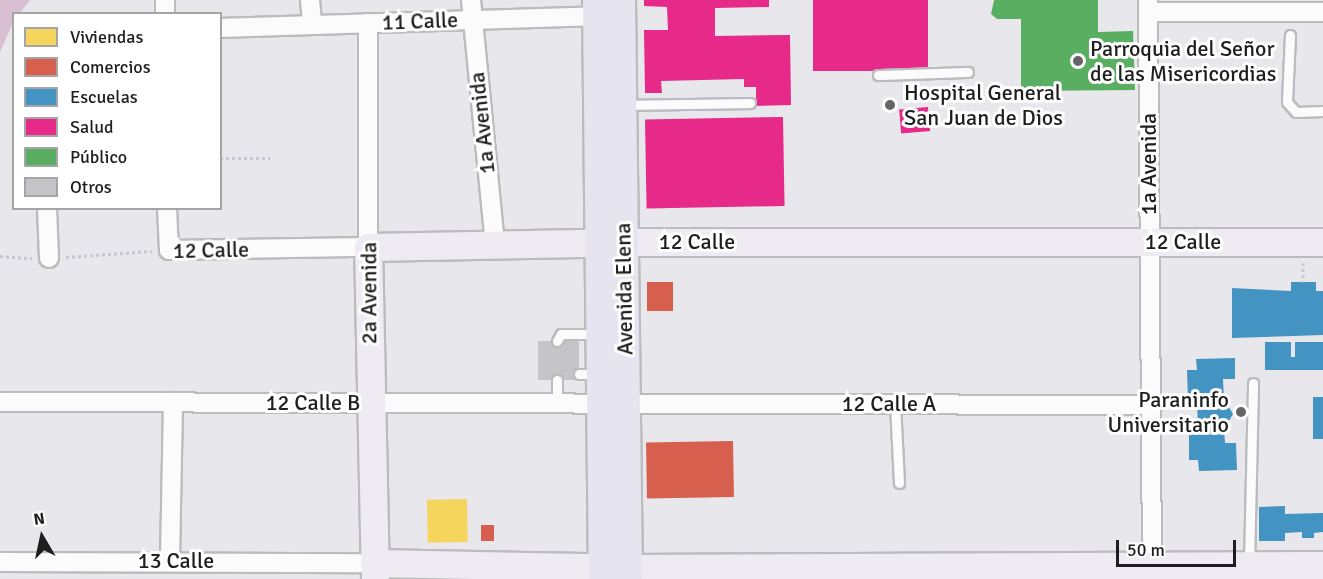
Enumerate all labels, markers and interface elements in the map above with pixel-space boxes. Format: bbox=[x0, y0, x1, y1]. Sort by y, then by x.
street label: 11 Calle bbox=[381, 6, 459, 36]
legend bbox=[12, 12, 222, 210]
text: Viviendas bbox=[70, 26, 143, 48]
place label: Parroquia del Señor de las Misericordias bbox=[1090, 35, 1276, 86]
marker: Parroquia del Señor de las Misericordias bbox=[1071, 54, 1085, 68]
text: Comercios bbox=[70, 56, 151, 78]
street label: 1a Avenida bbox=[464, 71, 500, 175]
place label: Hospital General San Juan de Dios bbox=[904, 79, 1063, 130]
text: Escuelas bbox=[70, 86, 138, 108]
marker: Hospital General San Juan de Dios bbox=[881, 96, 899, 114]
street label: 1a Avenida bbox=[1136, 113, 1162, 215]
text: Salud bbox=[70, 116, 114, 138]
text: Público bbox=[70, 146, 127, 168]
text: Otros bbox=[70, 176, 112, 198]
street label: Avenida Elena bbox=[610, 223, 638, 355]
street label: 12 Calle bbox=[659, 229, 735, 255]
street label: 12 Calle bbox=[1145, 229, 1221, 255]
street label: 12 Calle bbox=[173, 236, 249, 264]
street label: 2a Avenida bbox=[356, 242, 382, 344]
place label: Paraninfo Universitario bbox=[1107, 386, 1229, 438]
street label: 12 Calle B bbox=[266, 390, 360, 416]
street label: 12 Calle A bbox=[842, 391, 936, 417]
marker: Paraninfo Universitario bbox=[1234, 405, 1248, 419]
north arrow bbox=[12, 507, 72, 567]
text: N bbox=[32, 508, 46, 530]
scale bar bbox=[1119, 528, 1239, 566]
text: 50 m bbox=[1127, 539, 1165, 561]
street label: 13 Calle bbox=[138, 548, 214, 574]

